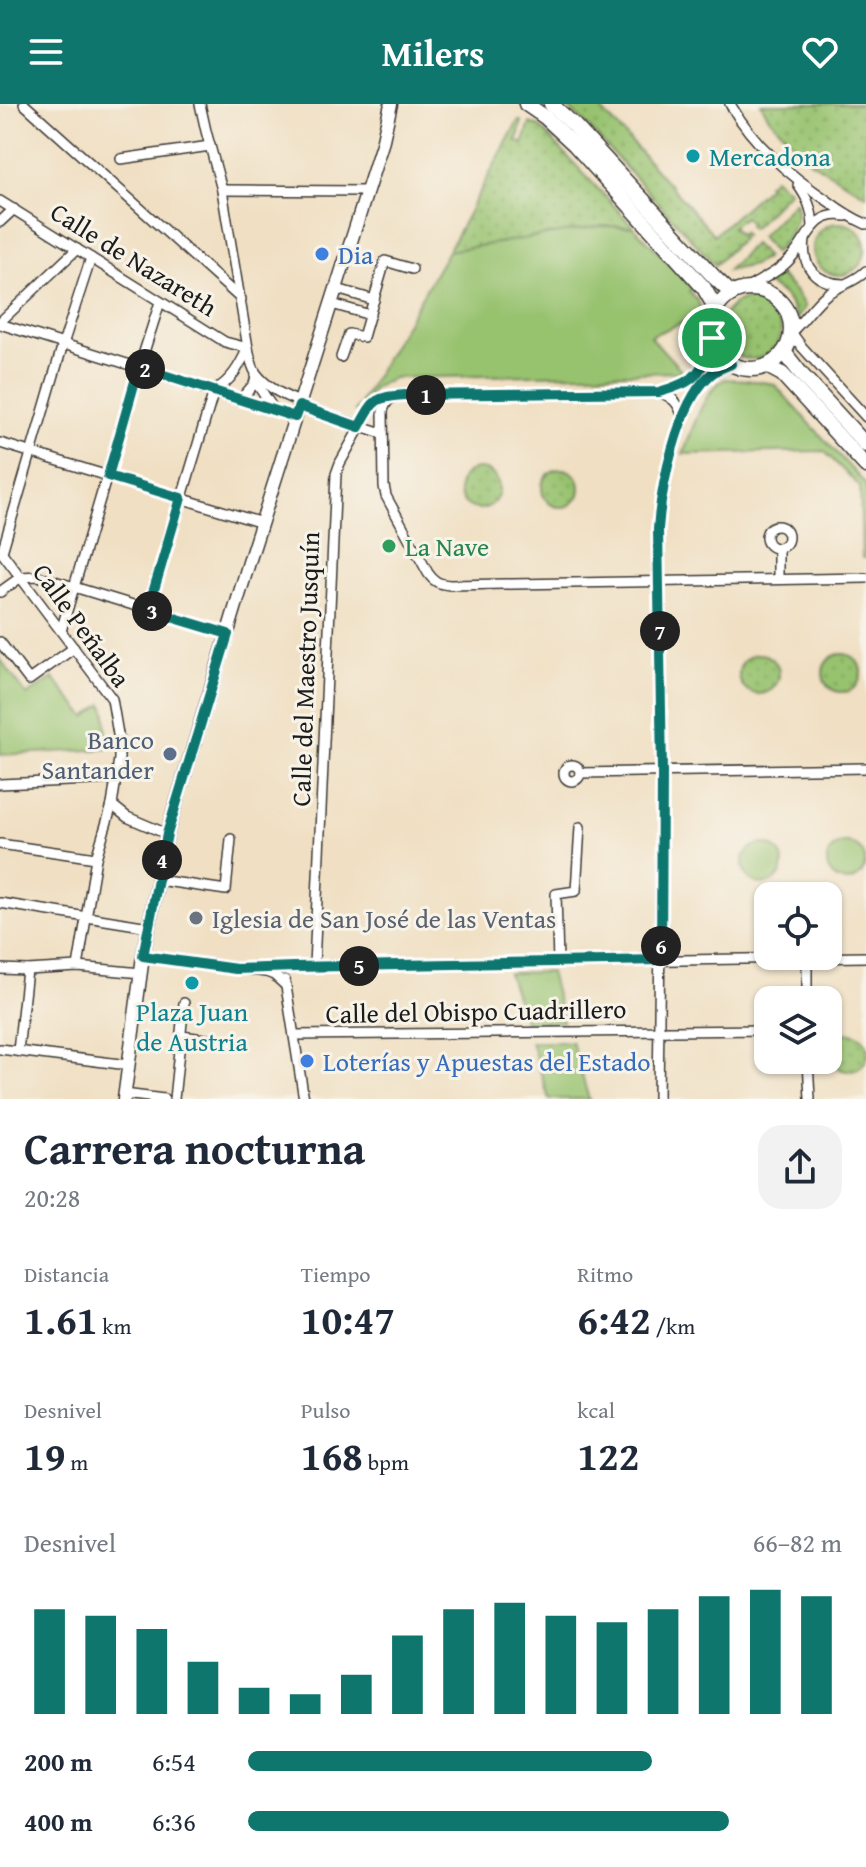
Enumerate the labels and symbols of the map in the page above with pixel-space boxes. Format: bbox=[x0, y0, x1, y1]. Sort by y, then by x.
place label: Mercadona bbox=[709, 137, 831, 176]
marker: Mercadona bbox=[684, 147, 702, 165]
street label: Calle de Nazareth bbox=[43, 192, 225, 326]
place label: Dia bbox=[338, 235, 374, 274]
marker: Dia bbox=[313, 245, 331, 263]
pin bbox=[678, 304, 746, 372]
pin: 2 bbox=[125, 349, 165, 389]
pin: 1 bbox=[406, 375, 446, 415]
place label: La Nave bbox=[405, 527, 489, 566]
street label: Calle del Maestro Jusquín bbox=[281, 531, 329, 807]
marker: La Nave bbox=[380, 537, 398, 555]
street label: Calle Peñalba bbox=[24, 555, 141, 696]
pin: 3 bbox=[132, 591, 172, 631]
pin: 7 bbox=[640, 611, 680, 651]
place label: Banco Santander bbox=[42, 720, 154, 789]
marker: Banco Santander bbox=[161, 745, 179, 763]
pin: 4 bbox=[142, 840, 182, 880]
place label: Iglesia de San José de las Ventas bbox=[212, 899, 556, 938]
marker: Iglesia de San José de las Ventas bbox=[187, 909, 205, 927]
pin: 6 bbox=[641, 926, 681, 966]
pin: 5 bbox=[339, 946, 379, 986]
marker: Plaza Juan de Austria bbox=[183, 974, 201, 992]
street label: Calle del Obispo Cuadrillero bbox=[325, 989, 627, 1033]
place label: Plaza Juan de Austria bbox=[136, 992, 248, 1061]
place label: Loterías y Apuestas del Estado bbox=[323, 1042, 650, 1081]
marker: Loterías y Apuestas del Estado bbox=[298, 1052, 316, 1070]

